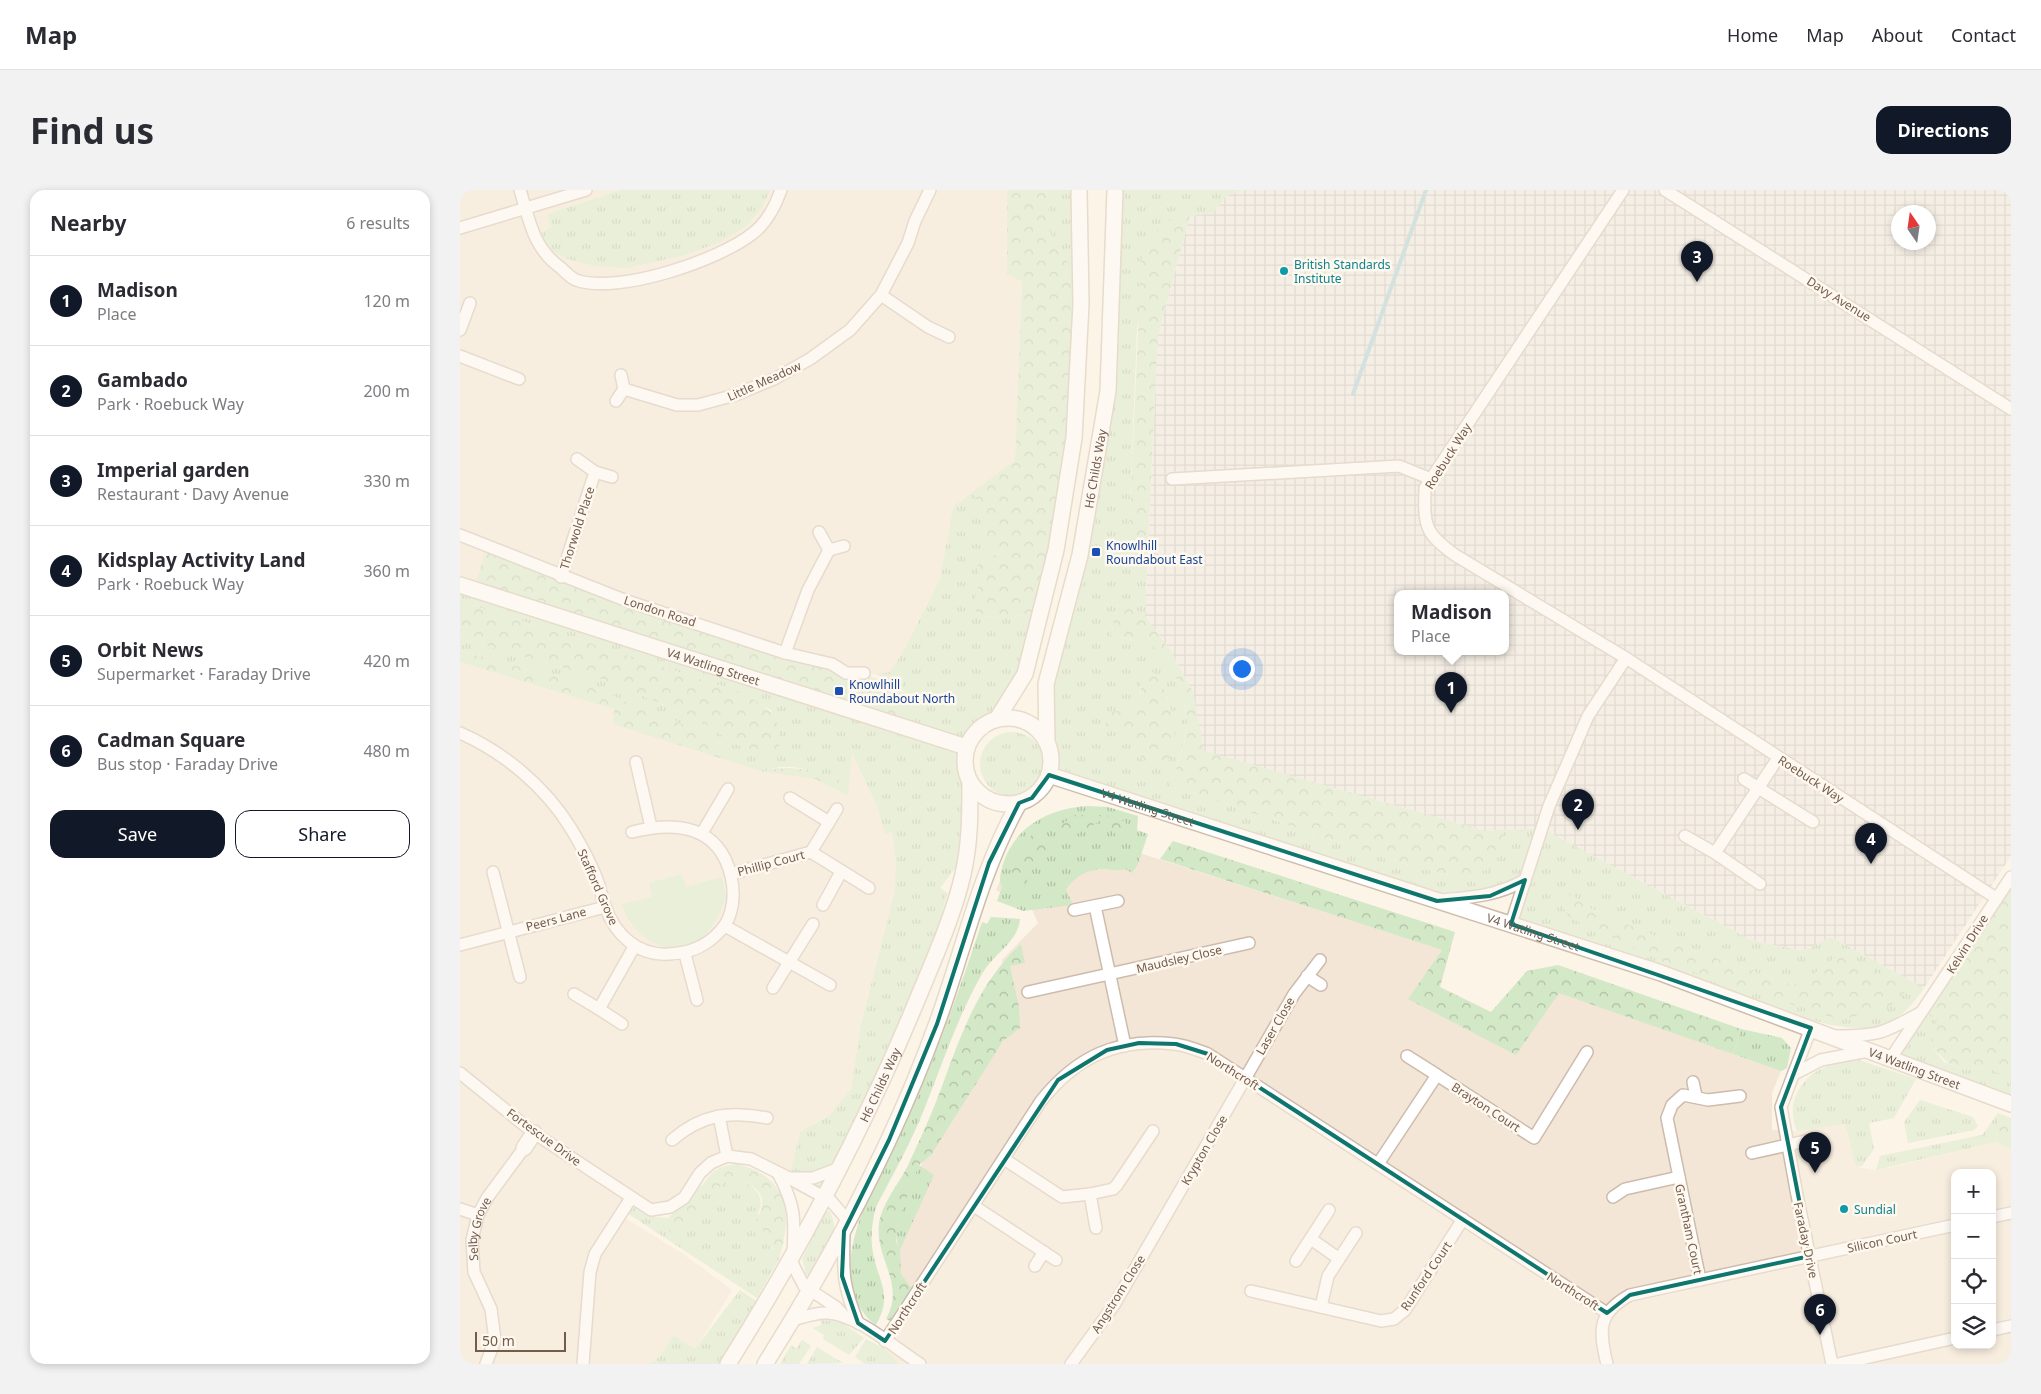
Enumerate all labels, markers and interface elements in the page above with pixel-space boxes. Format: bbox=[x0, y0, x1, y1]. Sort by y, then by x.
text: Map bbox=[25, 18, 77, 51]
text: Home bbox=[1727, 23, 1778, 47]
text: Map bbox=[1806, 23, 1844, 47]
text: About bbox=[1872, 23, 1923, 47]
text: Contact bbox=[1951, 23, 2016, 47]
button: Directions bbox=[1876, 106, 2011, 154]
text: Find us bbox=[30, 107, 154, 154]
north arrow bbox=[1891, 205, 1936, 250]
text: Nearby bbox=[50, 209, 126, 237]
text: 6 results bbox=[346, 212, 410, 234]
pin: 3 bbox=[1681, 241, 1713, 282]
place label: British Standards Institute bbox=[1294, 256, 1391, 287]
marker: British Standards Institute bbox=[1278, 265, 1290, 277]
street label: Davy Avenue bbox=[1804, 272, 1875, 326]
text: Madison bbox=[97, 277, 178, 303]
text: 1 bbox=[61, 290, 71, 312]
text: 120 m bbox=[363, 290, 410, 312]
text: Place bbox=[97, 303, 137, 325]
street label: Little Meadow bbox=[724, 357, 804, 405]
text: Gambado bbox=[97, 367, 188, 393]
text: 2 bbox=[61, 380, 71, 402]
text: 200 m bbox=[363, 380, 410, 402]
text: Park · Roebuck Way bbox=[97, 393, 244, 415]
street label: Roebuck Way bbox=[1421, 419, 1476, 492]
street label: H6 Childs Way bbox=[1080, 427, 1110, 510]
text: Imperial garden bbox=[97, 457, 250, 483]
text: 3 bbox=[61, 470, 71, 492]
text: 330 m bbox=[363, 470, 410, 492]
text: Restaurant · Davy Avenue bbox=[97, 483, 289, 505]
street label: Thorwold Place bbox=[556, 484, 598, 572]
place label: Knowlhill Roundabout East bbox=[1106, 537, 1203, 568]
marker: Knowlhill Roundabout East bbox=[1090, 546, 1102, 558]
text: Kidsplay Activity Land bbox=[97, 547, 306, 573]
text: 4 bbox=[61, 560, 71, 582]
text: 360 m bbox=[363, 560, 410, 582]
text: Park · Roebuck Way bbox=[97, 573, 244, 595]
popup bbox=[1394, 590, 1509, 655]
street label: London Road bbox=[622, 591, 698, 631]
text: Madison bbox=[1411, 599, 1492, 625]
text: Place bbox=[1411, 625, 1451, 647]
text: Orbit News bbox=[97, 637, 204, 663]
street label: V4 Watling Street bbox=[665, 643, 763, 689]
text: 5 bbox=[61, 650, 71, 672]
text: 420 m bbox=[363, 650, 410, 672]
your location bbox=[1229, 656, 1255, 682]
text: Supermarket · Faraday Drive bbox=[97, 663, 311, 685]
pin: 1 bbox=[1435, 672, 1467, 713]
place label: Knowlhill Roundabout North bbox=[849, 676, 955, 707]
marker: Knowlhill Roundabout North bbox=[833, 685, 845, 697]
text: Cadman Square bbox=[97, 727, 245, 753]
text: 6 bbox=[61, 740, 71, 762]
text: 480 m bbox=[363, 740, 410, 762]
street label: Roebuck Way bbox=[1775, 751, 1848, 807]
text: Bus stop · Faraday Drive bbox=[97, 753, 278, 775]
street label: V4 Watling Street bbox=[1099, 784, 1197, 830]
pin: 2 bbox=[1562, 789, 1594, 830]
button: Save bbox=[50, 810, 225, 858]
button: Share bbox=[235, 810, 410, 858]
pin: 4 bbox=[1855, 823, 1887, 864]
street label: Stafford Grove bbox=[574, 846, 622, 928]
street label: Phillip Court bbox=[735, 846, 807, 880]
street label: Peers Lane bbox=[524, 903, 588, 935]
street label: V4 Watling Street bbox=[1485, 909, 1583, 955]
street label: Kelvin Drive bbox=[1942, 911, 1992, 977]
street label: Maudsley Close bbox=[1134, 941, 1224, 977]
street label: Laser Close bbox=[1252, 994, 1298, 1058]
street label: V4 Watling Street bbox=[1866, 1043, 1964, 1093]
street label: H6 Childs Way bbox=[855, 1044, 905, 1125]
street label: Northcroft bbox=[1203, 1048, 1263, 1094]
street label: Brayton Court bbox=[1448, 1078, 1524, 1136]
street label: Fortescue Drive bbox=[503, 1104, 585, 1170]
street label: Krypton Close bbox=[1177, 1112, 1231, 1188]
pin: 5 bbox=[1799, 1132, 1831, 1173]
map controls bbox=[1951, 1169, 1996, 1349]
button: + bbox=[1951, 1169, 1996, 1214]
street label: Grantham Court bbox=[1671, 1182, 1707, 1276]
street label: Selby Grove bbox=[463, 1193, 495, 1261]
street label: Faraday Drive bbox=[1790, 1200, 1822, 1280]
place label: Sundial bbox=[1854, 1201, 1896, 1218]
marker: Sundial bbox=[1838, 1203, 1850, 1215]
button: − bbox=[1951, 1214, 1996, 1259]
street label: Silicon Court bbox=[1846, 1225, 1919, 1257]
street label: Runford Court bbox=[1396, 1237, 1456, 1314]
street label: Angstrom Close bbox=[1087, 1251, 1149, 1336]
button: locate bbox=[1951, 1259, 1996, 1304]
street label: Northcroft bbox=[1544, 1268, 1603, 1315]
street label: Northcroft bbox=[884, 1278, 931, 1337]
pin: 6 bbox=[1804, 1294, 1836, 1335]
button: layers bbox=[1951, 1304, 1996, 1349]
scale bar bbox=[475, 1329, 566, 1352]
text: 50 m bbox=[482, 1331, 515, 1350]

